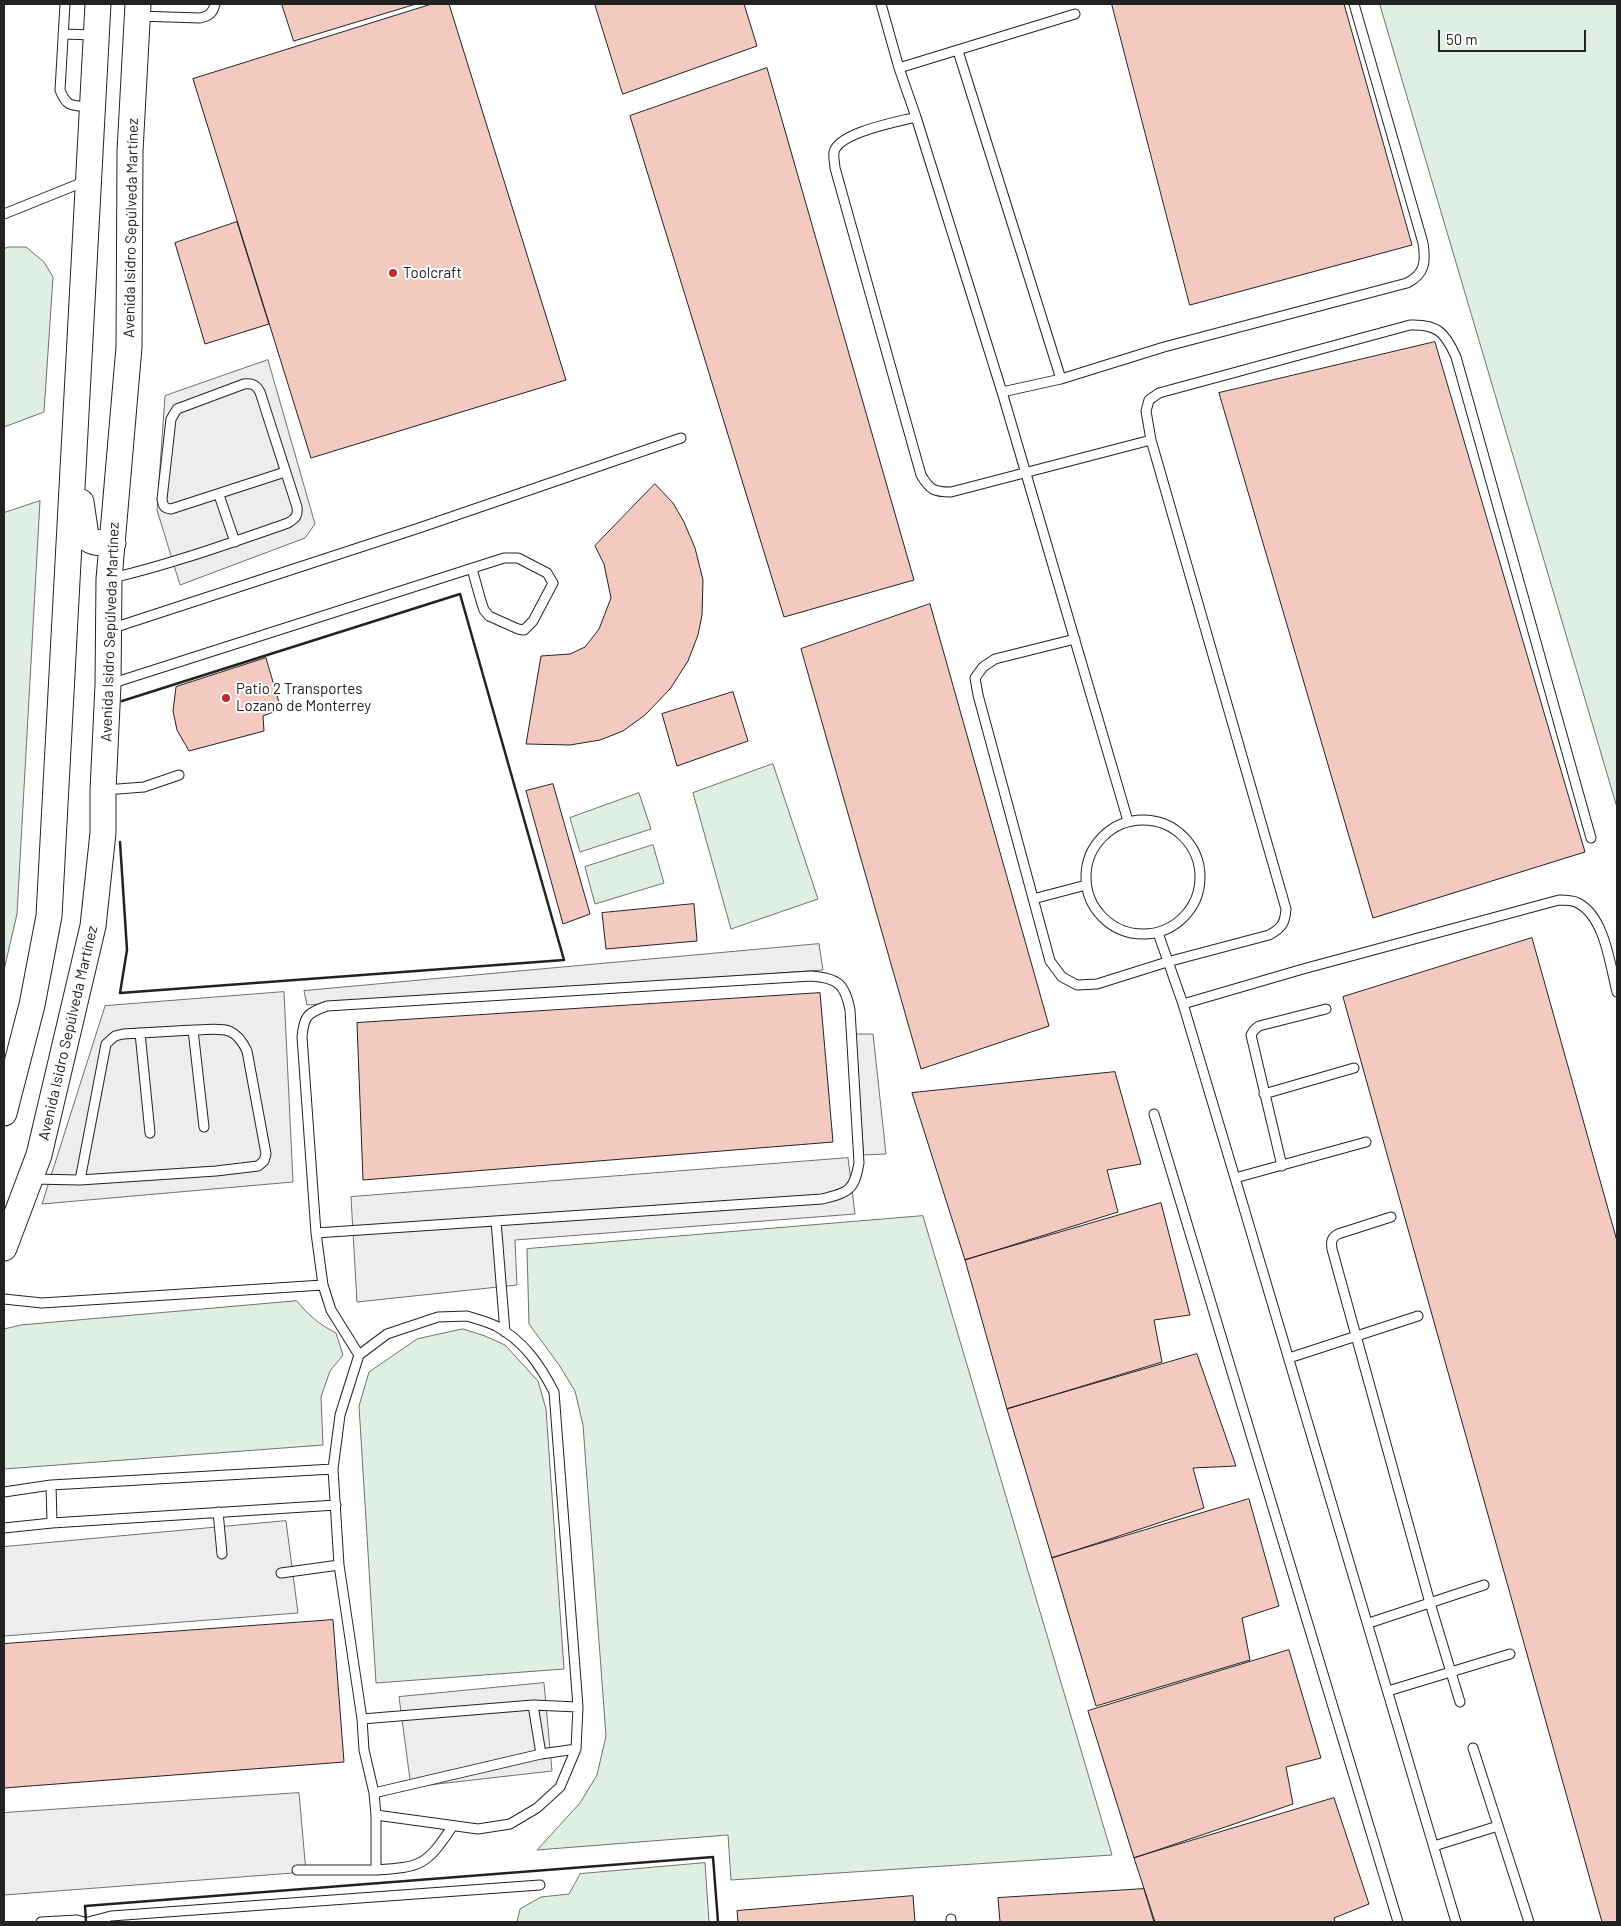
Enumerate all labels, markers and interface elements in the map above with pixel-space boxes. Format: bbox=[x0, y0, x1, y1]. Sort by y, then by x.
scale bar bbox=[1441, 20, 1588, 52]
text: 50 m bbox=[1446, 30, 1478, 48]
street label: Avenida Isidro Sepúlveda Martínez bbox=[120, 118, 142, 338]
place label: Toolcraft bbox=[403, 264, 462, 282]
marker: Toolcraft bbox=[387, 267, 399, 279]
street label: Avenida Isidro Sepúlveda Martínez bbox=[97, 522, 123, 742]
place label: Patio 2 Transportes Lozano de Monterrey bbox=[236, 680, 371, 715]
marker: Patio 2 Transportes Lozano de Monterrey bbox=[220, 692, 232, 704]
street label: Avenida Isidro Sepúlveda Martínez bbox=[35, 924, 101, 1142]

